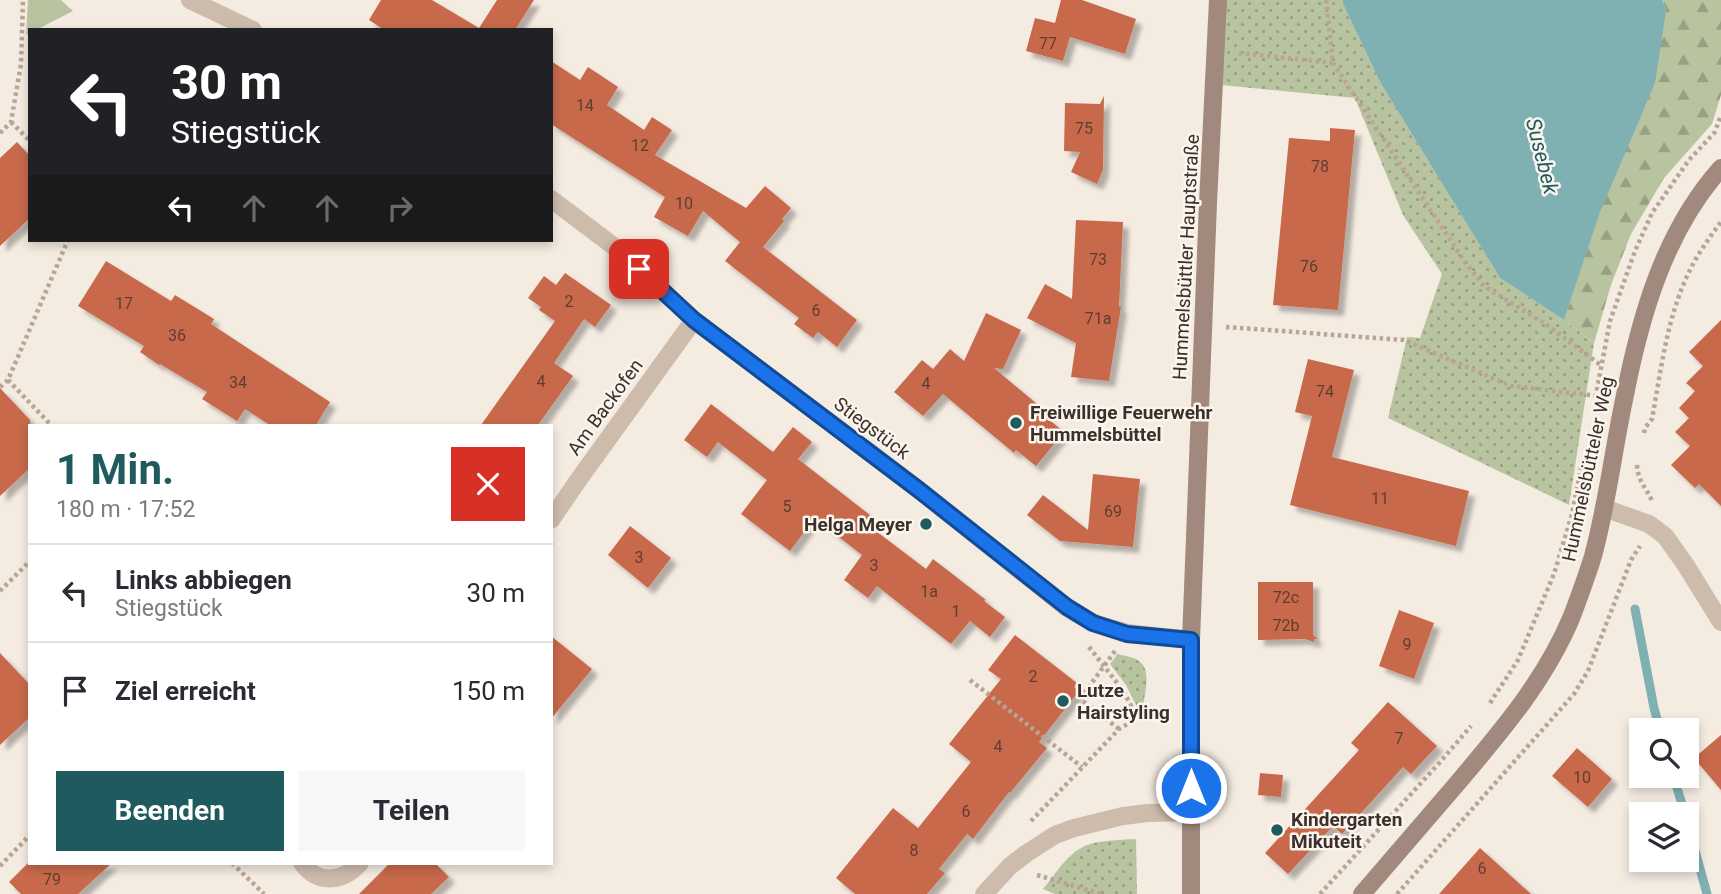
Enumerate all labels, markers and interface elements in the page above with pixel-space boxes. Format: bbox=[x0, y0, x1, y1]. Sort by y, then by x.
house number: 77 bbox=[1039, 34, 1057, 53]
text: 30 m bbox=[171, 54, 282, 111]
icon: left bbox=[56, 56, 147, 147]
house number: 14 bbox=[576, 96, 594, 115]
text: Stiegstück bbox=[171, 113, 321, 151]
water label: Susebek bbox=[1521, 116, 1563, 197]
house number: 75 bbox=[1075, 119, 1093, 138]
street label: Hummelsbüttler Hauptstraße bbox=[1168, 133, 1204, 381]
house number: 12 bbox=[631, 136, 649, 155]
house number: 78 bbox=[1311, 157, 1329, 176]
icon: left bbox=[162, 189, 200, 227]
icon: ahead bbox=[235, 189, 273, 227]
icon: ahead bbox=[308, 189, 346, 227]
icon: right bbox=[381, 189, 419, 227]
house number: 10 bbox=[675, 194, 693, 213]
pin bbox=[609, 239, 669, 299]
icon: arrive bbox=[620, 250, 658, 288]
house number: 73 bbox=[1089, 250, 1107, 269]
house number: 76 bbox=[1300, 257, 1318, 276]
house number: 2 bbox=[565, 292, 574, 311]
house number: 17 bbox=[115, 294, 133, 313]
house number: 6 bbox=[812, 301, 821, 320]
house number: 71a bbox=[1085, 309, 1111, 328]
house number: 36 bbox=[168, 326, 186, 345]
street label: Am Backofen bbox=[562, 354, 648, 460]
house number: 4 bbox=[537, 372, 546, 391]
house number: 34 bbox=[229, 373, 247, 392]
house number: 4 bbox=[922, 374, 931, 393]
street label: Hummelsbütteler Weg bbox=[1557, 374, 1619, 564]
house number: 74 bbox=[1316, 382, 1334, 401]
street label: Stiegstück bbox=[830, 392, 915, 464]
place label: Freiwillige Feuerwehr Hummelsbüttel bbox=[1030, 401, 1213, 446]
marker: Freiwillige Feuerwehr Hummelsbüttel bbox=[1008, 415, 1024, 431]
text: 1 Min. bbox=[56, 445, 174, 494]
button: close bbox=[451, 447, 525, 521]
house number: 11 bbox=[1371, 489, 1389, 508]
text: 180 m · 17:52 bbox=[56, 496, 195, 523]
house number: 5 bbox=[783, 497, 792, 516]
house number: 69 bbox=[1104, 502, 1122, 521]
place label: Helga Meyer bbox=[804, 513, 912, 536]
marker: Helga Meyer bbox=[918, 516, 934, 532]
house number: 3 bbox=[635, 548, 644, 567]
house number: 3 bbox=[870, 556, 879, 575]
text: Links abbiegen bbox=[115, 565, 292, 595]
icon: left bbox=[56, 574, 94, 612]
text: 30 m bbox=[467, 578, 525, 608]
house number: 1a bbox=[920, 582, 938, 601]
house number: 72c bbox=[1273, 588, 1299, 607]
text: Stiegstück bbox=[115, 595, 223, 622]
house number: 1 bbox=[952, 602, 961, 621]
house number: 72b bbox=[1273, 616, 1300, 635]
house number: 9 bbox=[1403, 635, 1412, 654]
house number: 2 bbox=[1029, 667, 1038, 686]
icon: arrive bbox=[56, 672, 94, 710]
text: Ziel erreicht bbox=[115, 676, 256, 706]
text: 150 m bbox=[452, 676, 525, 706]
place label: Lutze Hairstyling bbox=[1077, 679, 1170, 724]
marker: Lutze Hairstyling bbox=[1055, 693, 1071, 709]
map controls bbox=[1629, 718, 1699, 872]
button: search bbox=[1629, 718, 1699, 788]
house number: 7 bbox=[1395, 729, 1404, 748]
house number: 4 bbox=[994, 737, 1003, 756]
position arrow bbox=[1154, 751, 1228, 825]
house number: 10 bbox=[1573, 768, 1591, 787]
button: Beenden bbox=[56, 771, 284, 851]
button: Teilen bbox=[298, 771, 525, 851]
house number: 6 bbox=[962, 802, 971, 821]
button: layers bbox=[1629, 802, 1699, 872]
place label: Kindergarten Mikuteit bbox=[1291, 808, 1402, 853]
marker: Kindergarten Mikuteit bbox=[1269, 822, 1285, 838]
house number: 8 bbox=[910, 841, 919, 860]
house number: 6 bbox=[1478, 859, 1487, 878]
house number: 79 bbox=[43, 870, 61, 889]

